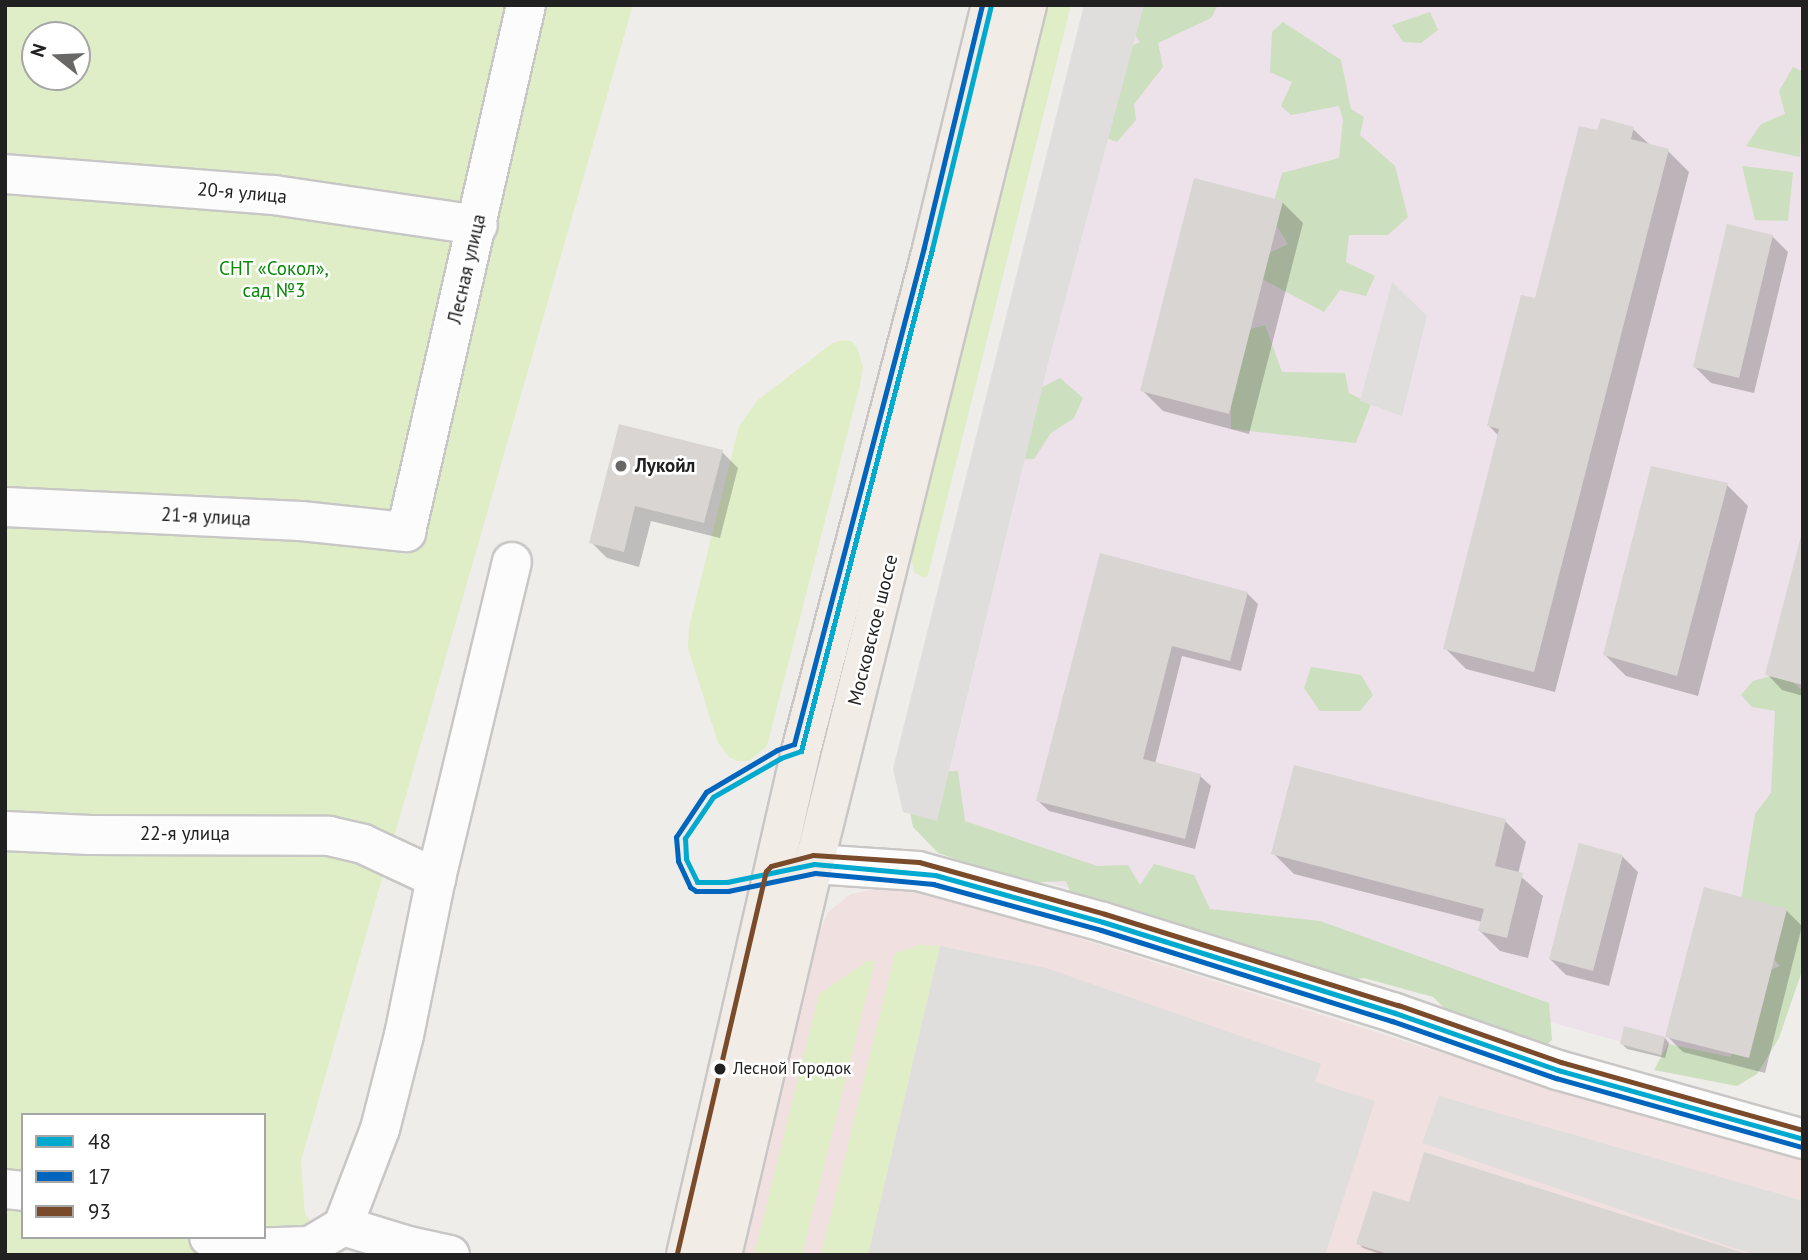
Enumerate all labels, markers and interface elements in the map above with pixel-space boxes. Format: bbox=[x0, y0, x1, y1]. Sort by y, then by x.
north arrow bbox=[21, 21, 91, 91]
text: N bbox=[25, 40, 51, 60]
street label: 20-я улица bbox=[196, 178, 288, 208]
street label: Лесная улица bbox=[443, 212, 491, 326]
park label: СНТ «Сокол», сад №3 bbox=[219, 258, 329, 302]
place label: Лукойл bbox=[635, 455, 695, 477]
marker: Лукойл bbox=[613, 458, 629, 474]
street label: 21-я улица bbox=[160, 503, 252, 531]
street label: Московское шоссе bbox=[843, 552, 903, 708]
street label: 22-я улица bbox=[140, 823, 230, 845]
place label: Лесной Городок bbox=[733, 1059, 851, 1079]
marker: Лесной Городок bbox=[713, 1062, 727, 1076]
legend bbox=[21, 1113, 266, 1239]
text: 48 bbox=[88, 1128, 111, 1155]
text: 17 bbox=[88, 1163, 111, 1190]
text: 93 bbox=[88, 1198, 111, 1225]

